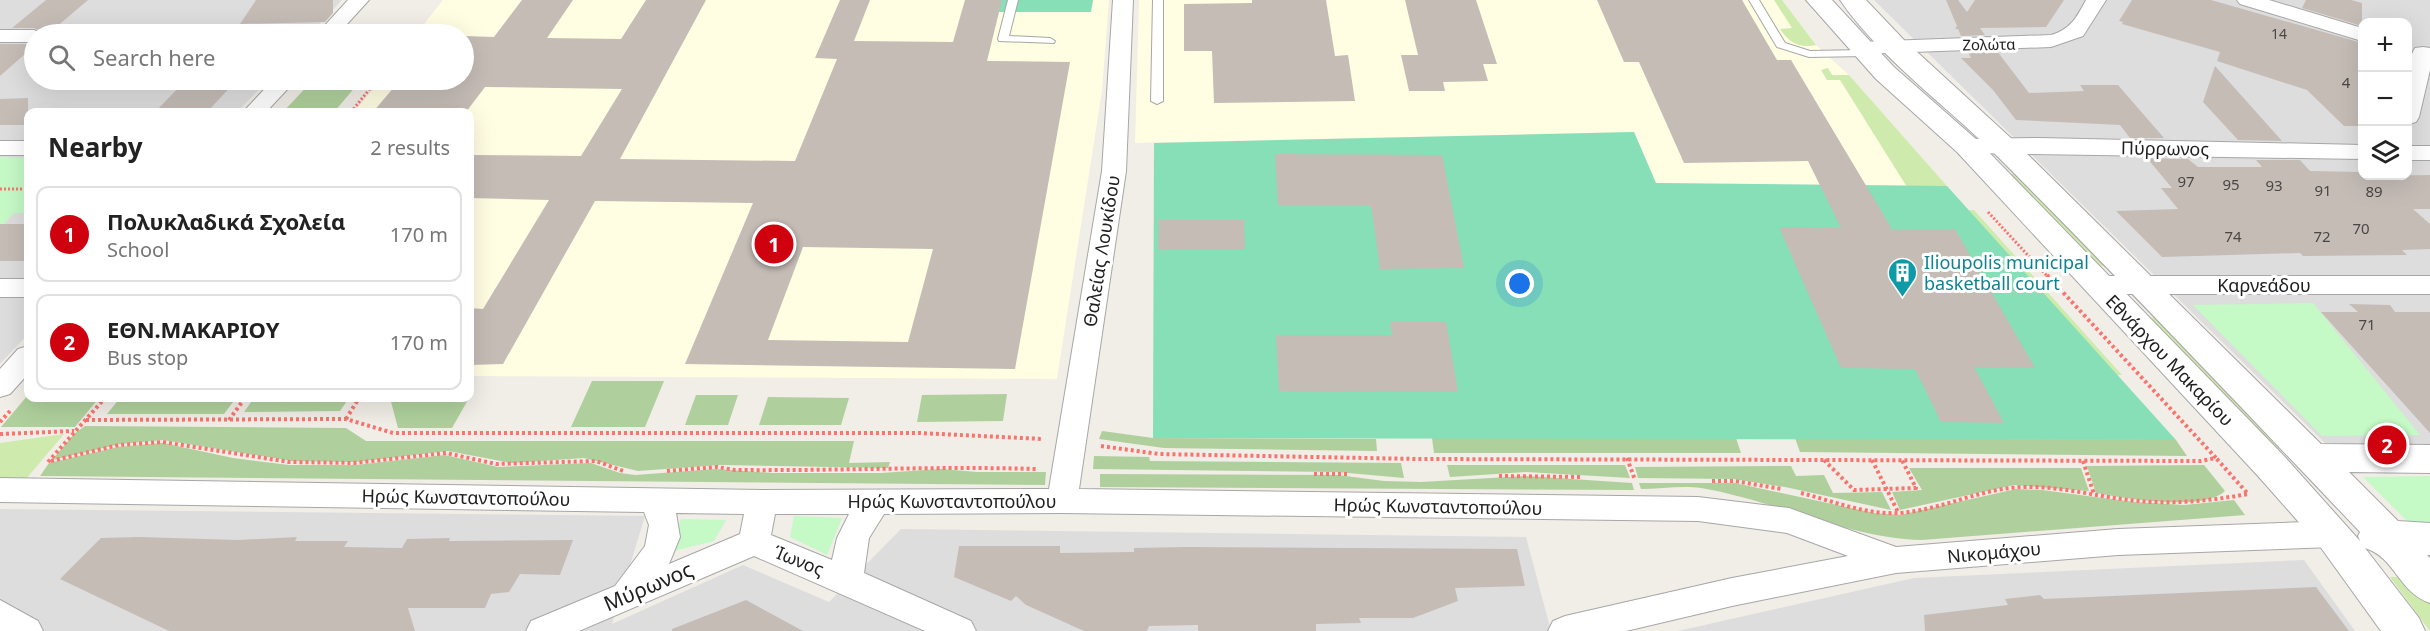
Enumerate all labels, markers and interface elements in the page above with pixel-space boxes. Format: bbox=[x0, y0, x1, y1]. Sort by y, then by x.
map controls bbox=[2358, 18, 2412, 180]
button: + bbox=[2358, 18, 2412, 72]
search box bbox=[24, 24, 474, 90]
house number: 14 bbox=[2271, 24, 2287, 43]
street label: Ζολώτα bbox=[1962, 34, 2016, 54]
icon: search bbox=[45, 41, 78, 74]
text: Search here bbox=[93, 42, 215, 72]
house number: 4 bbox=[2342, 72, 2351, 92]
button: − bbox=[2358, 72, 2412, 126]
button: layers bbox=[2358, 126, 2412, 180]
text: Nearby bbox=[48, 129, 143, 165]
text: 2 results bbox=[370, 134, 450, 161]
street label: Πύρρωνος bbox=[2121, 135, 2210, 161]
house number: 97 bbox=[2177, 171, 2195, 191]
street label: Θαλείας Λουκίδου bbox=[1077, 173, 1125, 329]
house number: 95 bbox=[2222, 174, 2240, 194]
house number: 93 bbox=[2265, 175, 2283, 195]
house number: 91 bbox=[2314, 180, 2332, 200]
house number: 89 bbox=[2365, 181, 2383, 201]
text: Πολυκλαδικά Σχολεία bbox=[107, 206, 345, 236]
house number: 70 bbox=[2352, 218, 2370, 238]
text: 1 bbox=[64, 221, 75, 248]
text: 170 m bbox=[390, 221, 448, 248]
pin: 1 bbox=[754, 222, 794, 266]
house number: 74 bbox=[2224, 226, 2242, 246]
house number: 72 bbox=[2313, 226, 2331, 246]
text: School bbox=[107, 236, 169, 263]
place label: Ilioupolis municipal basketball court bbox=[1924, 250, 2089, 295]
building icon: Ilioupolis municipal basketball court bbox=[1887, 256, 1919, 298]
your location bbox=[1505, 269, 1534, 298]
street label: Καρνεάδου bbox=[2217, 273, 2311, 297]
street label: Εθνάρχου Μακαρίου bbox=[2101, 289, 2239, 431]
text: ΕΘΝ.ΜΑΚΑΡΙΟΥ bbox=[107, 314, 280, 344]
house number: 71 bbox=[2358, 314, 2376, 334]
text: 2 bbox=[64, 329, 75, 356]
text: 170 m bbox=[390, 329, 448, 356]
text: Bus stop bbox=[107, 344, 188, 371]
pin: 2 bbox=[2368, 422, 2406, 468]
street label: Ηρώς Κωνσταντοπούλου bbox=[361, 483, 571, 511]
street label: Ηρώς Κωνσταντοπούλου bbox=[848, 489, 1056, 513]
street label: Ηρώς Κωνσταντοπούλου bbox=[1333, 492, 1543, 520]
street label: Νικομάχου bbox=[1946, 536, 2042, 568]
street label: Ίωνος bbox=[770, 539, 828, 581]
street label: Μύρωνος bbox=[599, 555, 697, 617]

